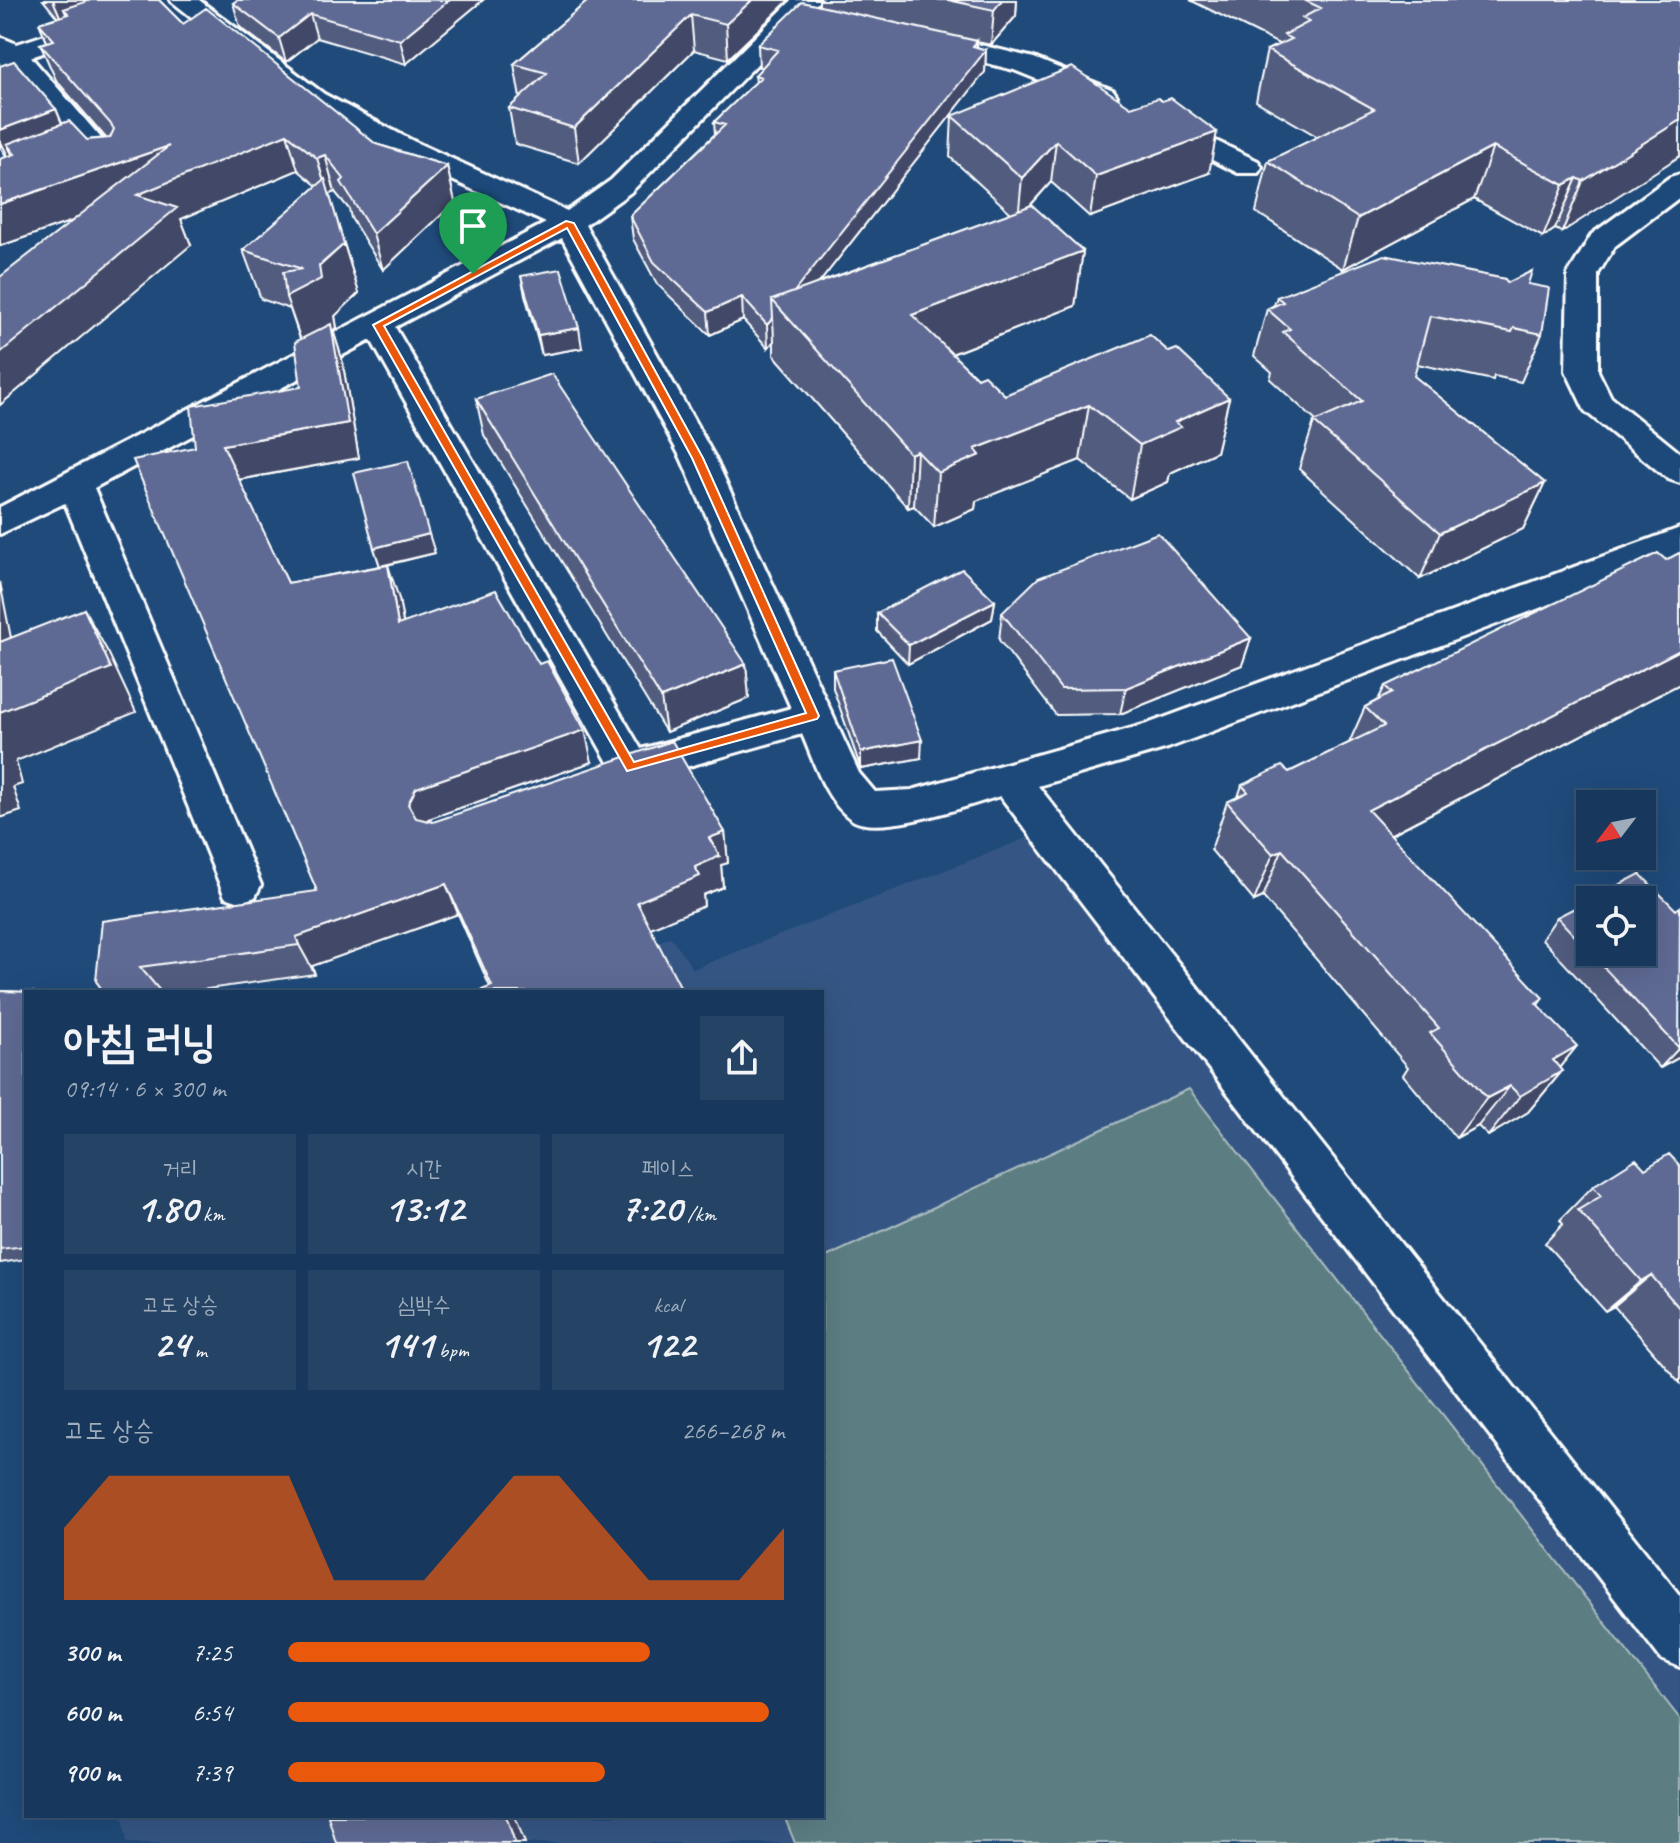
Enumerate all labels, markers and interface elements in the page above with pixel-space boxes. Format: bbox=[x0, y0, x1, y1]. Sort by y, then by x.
pin bbox=[439, 192, 507, 274]
icon: arrive bbox=[451, 204, 495, 248]
north arrow bbox=[1576, 790, 1656, 870]
map controls bbox=[1576, 790, 1656, 966]
button: locate bbox=[1576, 886, 1656, 966]
text: 아침 러닝 bbox=[64, 1014, 216, 1069]
button: share bbox=[700, 1016, 784, 1100]
text: 09:14 · 6 × 300 m bbox=[64, 1072, 225, 1105]
text: 거리 bbox=[162, 1155, 198, 1183]
text: 시간 bbox=[406, 1155, 442, 1183]
text: 페이스 bbox=[641, 1155, 695, 1183]
text: 1.80 bbox=[136, 1183, 198, 1233]
text: 13:12 bbox=[384, 1183, 464, 1233]
text: 7:20 bbox=[620, 1183, 682, 1233]
text: km bbox=[198, 1200, 224, 1228]
text: /km bbox=[682, 1200, 716, 1228]
text: 고도 상승 bbox=[142, 1291, 218, 1319]
text: 심박수 bbox=[397, 1291, 451, 1319]
text: kcal bbox=[653, 1291, 683, 1319]
text: 24 bbox=[153, 1319, 189, 1369]
text: 141 bbox=[379, 1319, 433, 1369]
text: 122 bbox=[641, 1319, 695, 1369]
text: m bbox=[189, 1336, 207, 1364]
text: bpm bbox=[433, 1336, 469, 1364]
text: 고도 상승 bbox=[64, 1414, 154, 1447]
text: 266–268 m bbox=[681, 1414, 784, 1447]
text: 300 m bbox=[64, 1636, 120, 1669]
text: 7:25 bbox=[192, 1636, 232, 1669]
text: 600 m bbox=[64, 1696, 121, 1729]
text: 6:54 bbox=[192, 1696, 232, 1729]
text: 900 m bbox=[64, 1756, 120, 1789]
text: 7:39 bbox=[192, 1756, 232, 1789]

